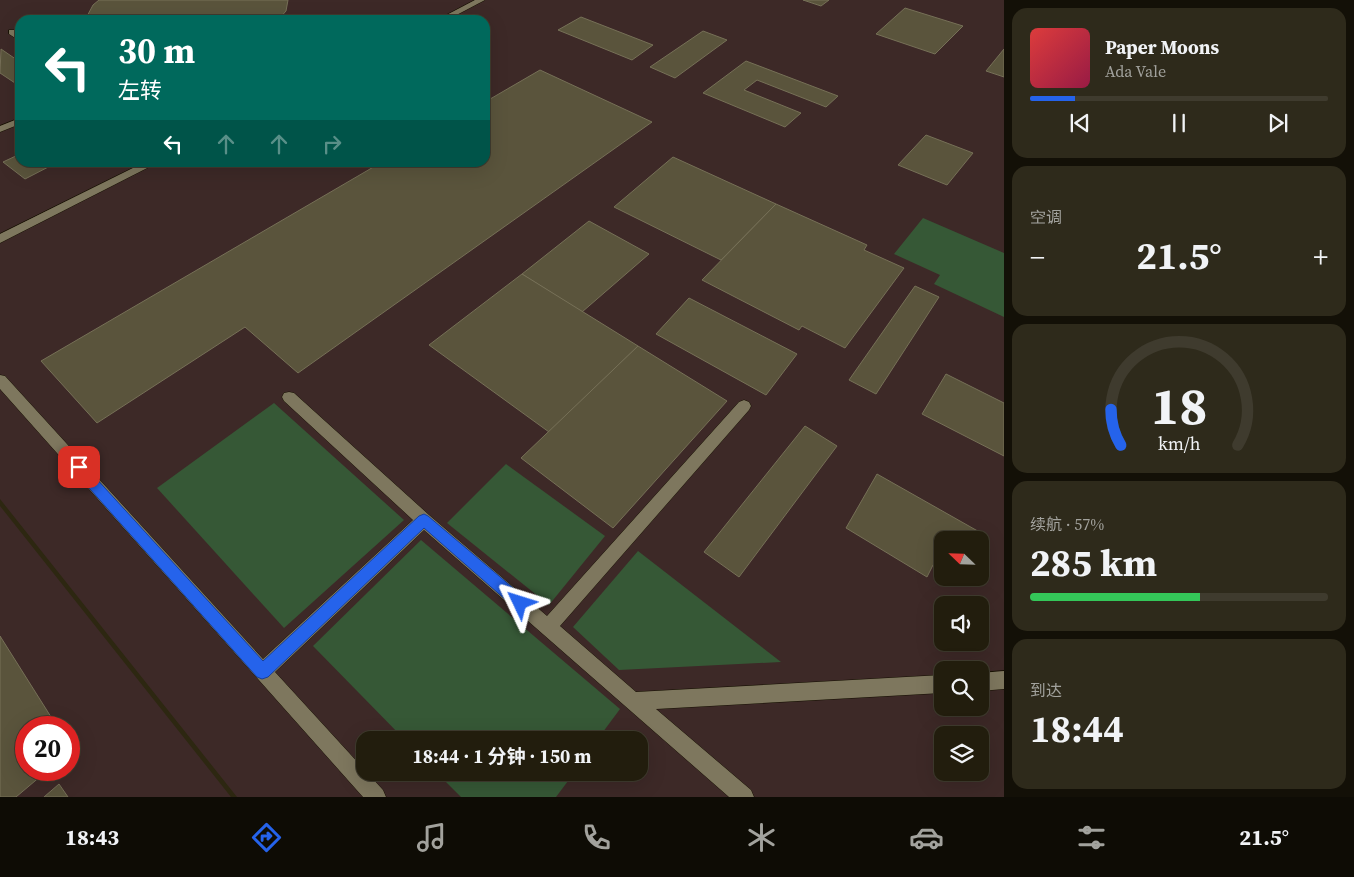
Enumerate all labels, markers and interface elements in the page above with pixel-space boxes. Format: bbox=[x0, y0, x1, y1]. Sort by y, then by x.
text: 30 m bbox=[118, 27, 195, 75]
text: Paper Moons bbox=[1105, 34, 1219, 60]
icon: left bbox=[35, 35, 100, 100]
text: Ada Vale bbox=[1105, 60, 1166, 82]
text: 左转 bbox=[118, 75, 162, 105]
icon: previous bbox=[1066, 109, 1094, 137]
icon: pause bbox=[1165, 109, 1193, 137]
icon: next bbox=[1264, 109, 1292, 137]
icon: left bbox=[159, 130, 187, 158]
icon: ahead bbox=[212, 130, 240, 158]
icon: ahead bbox=[265, 130, 293, 158]
icon: right bbox=[318, 130, 346, 158]
text: 空调 bbox=[1030, 206, 1062, 228]
text: 21.5° bbox=[1136, 230, 1222, 282]
text: − bbox=[1030, 238, 1045, 276]
text: + bbox=[1313, 238, 1328, 276]
text: 18 bbox=[1151, 370, 1207, 441]
text: km/h bbox=[1158, 431, 1201, 456]
pin bbox=[58, 446, 100, 488]
icon: arrive bbox=[65, 453, 93, 481]
text: 续航 · 57% bbox=[1030, 513, 1104, 535]
north arrow bbox=[934, 531, 989, 586]
map controls bbox=[934, 531, 989, 781]
text: 285 km bbox=[1030, 537, 1157, 589]
position arrow bbox=[493, 576, 545, 628]
button: sound bbox=[934, 596, 989, 651]
button: search bbox=[934, 661, 989, 716]
text: 到达 bbox=[1030, 679, 1062, 701]
text: 18:44 bbox=[1030, 703, 1124, 755]
speed limit sign: 20 bbox=[15, 716, 80, 781]
button: layers bbox=[934, 726, 989, 781]
text: 18:44 · 1 分钟 · 150 m bbox=[412, 743, 592, 769]
icon: directions bbox=[249, 820, 284, 855]
icon: music bbox=[414, 820, 449, 855]
icon: phone bbox=[579, 820, 614, 855]
icon: climate bbox=[744, 820, 779, 855]
icon: car bbox=[909, 820, 944, 855]
icon: filters bbox=[1074, 820, 1109, 855]
text: 18:43 bbox=[65, 822, 119, 852]
text: 21.5° bbox=[1239, 822, 1289, 852]

